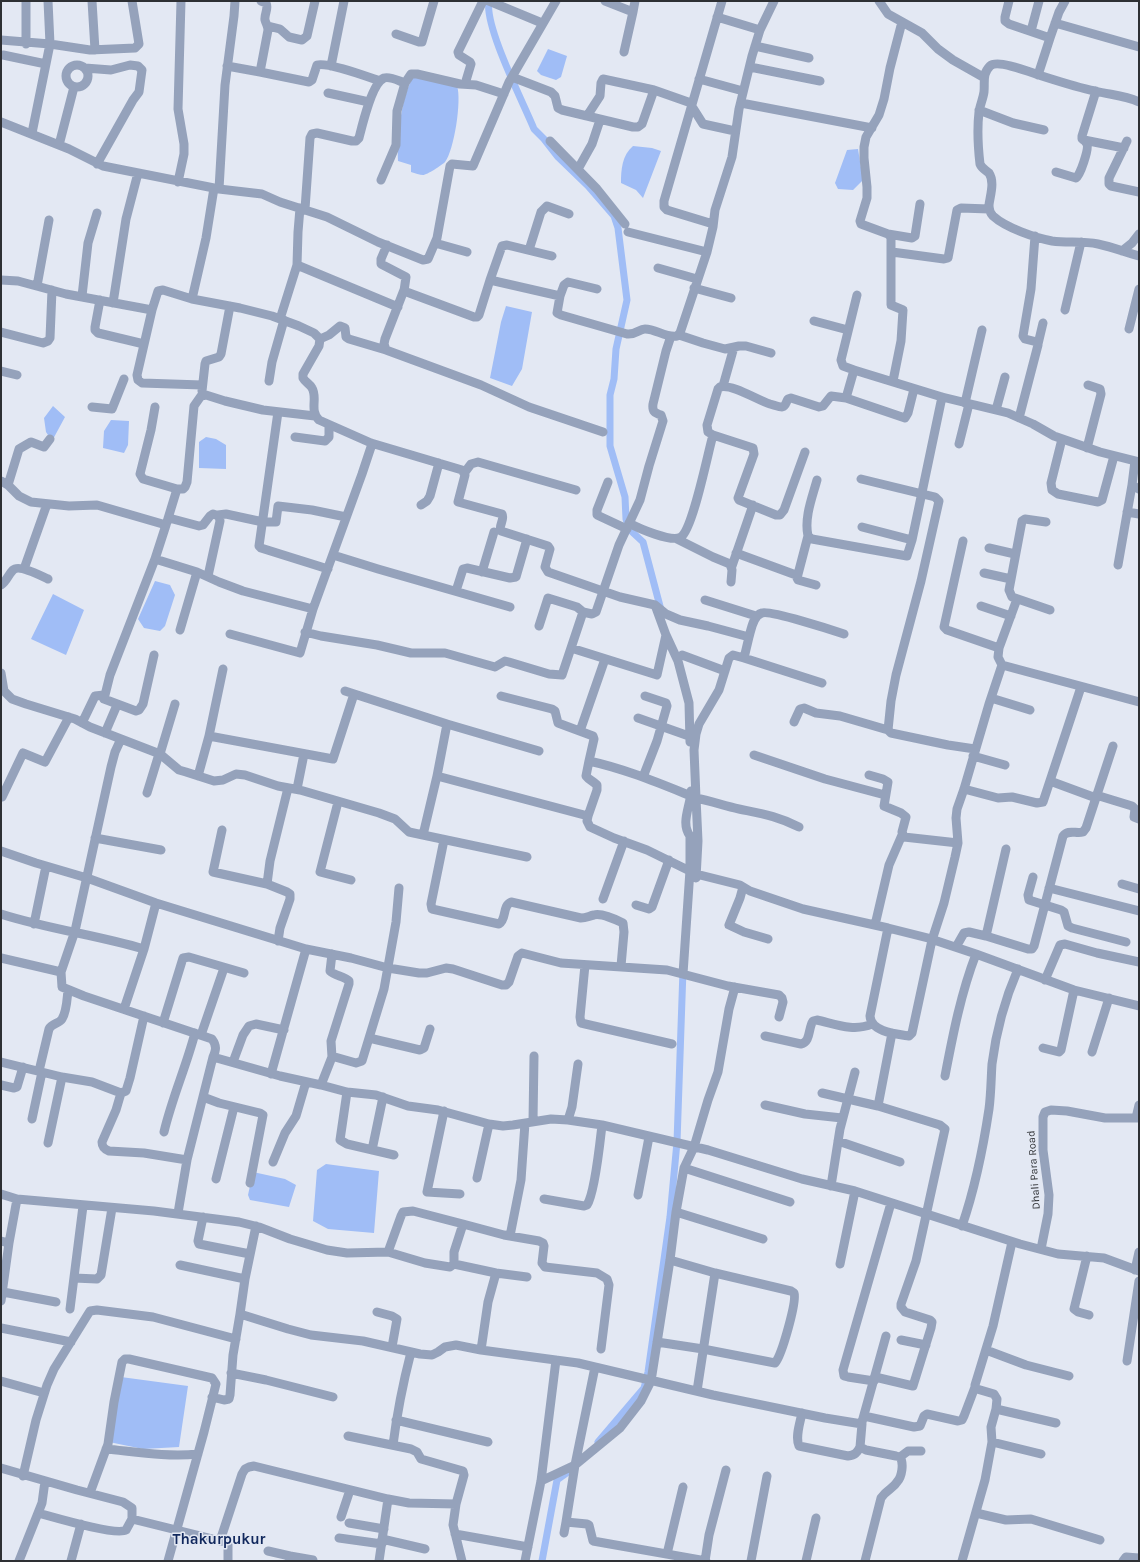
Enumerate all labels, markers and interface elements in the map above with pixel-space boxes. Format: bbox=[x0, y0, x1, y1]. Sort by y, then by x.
street label: Dhali Para Road bbox=[1025, 1130, 1043, 1210]
district label: Thakurpukur bbox=[173, 1531, 265, 1549]

